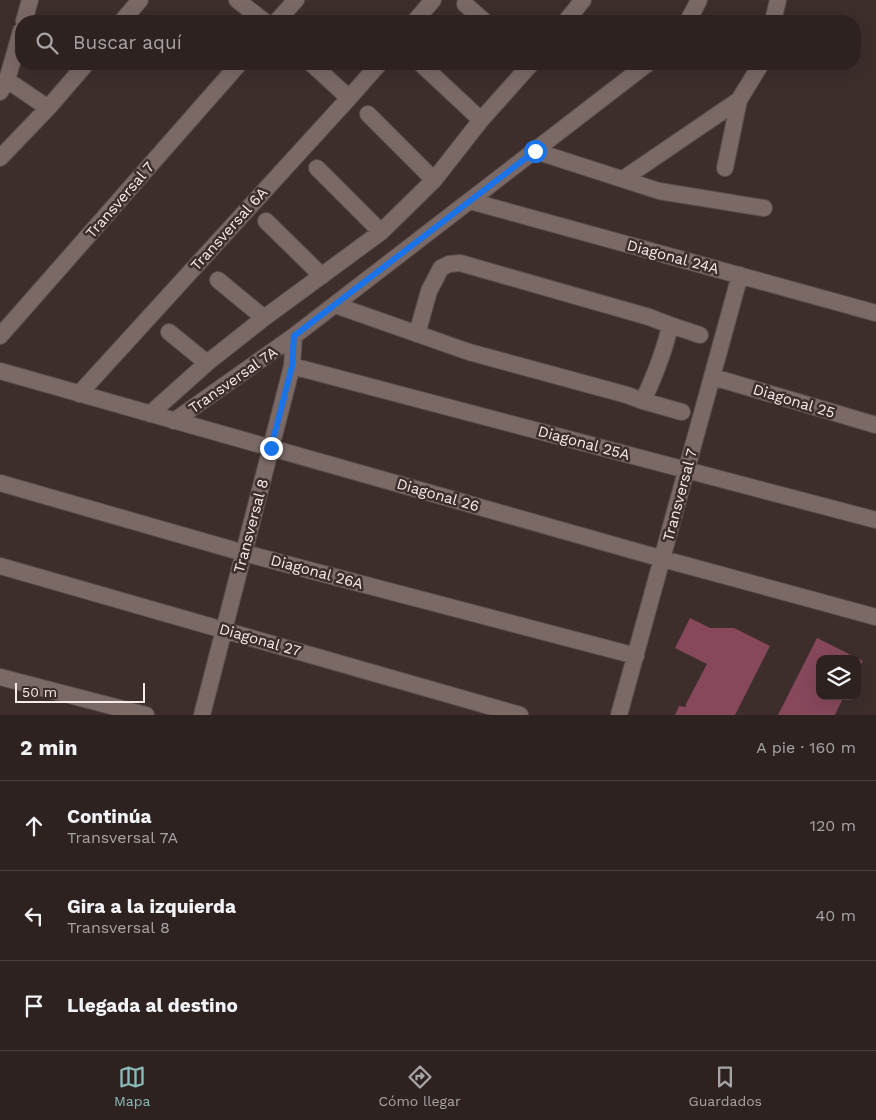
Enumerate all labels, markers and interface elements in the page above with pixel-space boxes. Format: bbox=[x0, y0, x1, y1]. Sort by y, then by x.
search box bbox=[15, 15, 861, 70]
icon: search bbox=[33, 29, 61, 57]
text: Buscar aquí bbox=[73, 31, 182, 54]
route start bbox=[524, 140, 547, 163]
street label: Transversal 7 bbox=[82, 158, 158, 242]
street label: Transversal 6A bbox=[187, 183, 271, 275]
street label: Diagonal 24A bbox=[625, 236, 721, 278]
street label: Transversal 7A bbox=[185, 343, 281, 417]
street label: Diagonal 25 bbox=[751, 380, 837, 422]
street label: Diagonal 25A bbox=[536, 422, 632, 464]
route end bbox=[260, 437, 283, 460]
street label: Transversal 7 bbox=[659, 447, 701, 543]
street label: Diagonal 26 bbox=[395, 475, 481, 515]
street label: Transversal 8 bbox=[230, 477, 272, 575]
street label: Diagonal 26A bbox=[269, 551, 365, 593]
street label: Diagonal 27 bbox=[217, 620, 303, 660]
map controls bbox=[816, 655, 861, 700]
button: layers bbox=[816, 655, 861, 700]
scale bar bbox=[15, 680, 145, 703]
text: 50 m bbox=[22, 684, 57, 700]
text: 2 min bbox=[20, 735, 77, 760]
text: A pie · 160 m bbox=[756, 738, 856, 757]
text: Continúa bbox=[67, 805, 151, 828]
icon: ahead bbox=[20, 812, 48, 840]
text: 120 m bbox=[810, 816, 856, 835]
text: Transversal 7A bbox=[67, 828, 178, 847]
text: Gira a la izquierda bbox=[67, 895, 236, 918]
icon: left bbox=[20, 902, 48, 930]
text: 40 m bbox=[816, 906, 856, 925]
text: Transversal 8 bbox=[67, 918, 170, 937]
icon: arrive bbox=[20, 992, 48, 1020]
text: Llegada al destino bbox=[67, 994, 238, 1017]
tab: Mapa bbox=[114, 1063, 150, 1109]
tab: Cómo llegar bbox=[378, 1063, 461, 1109]
tab: Guardados bbox=[689, 1063, 762, 1109]

